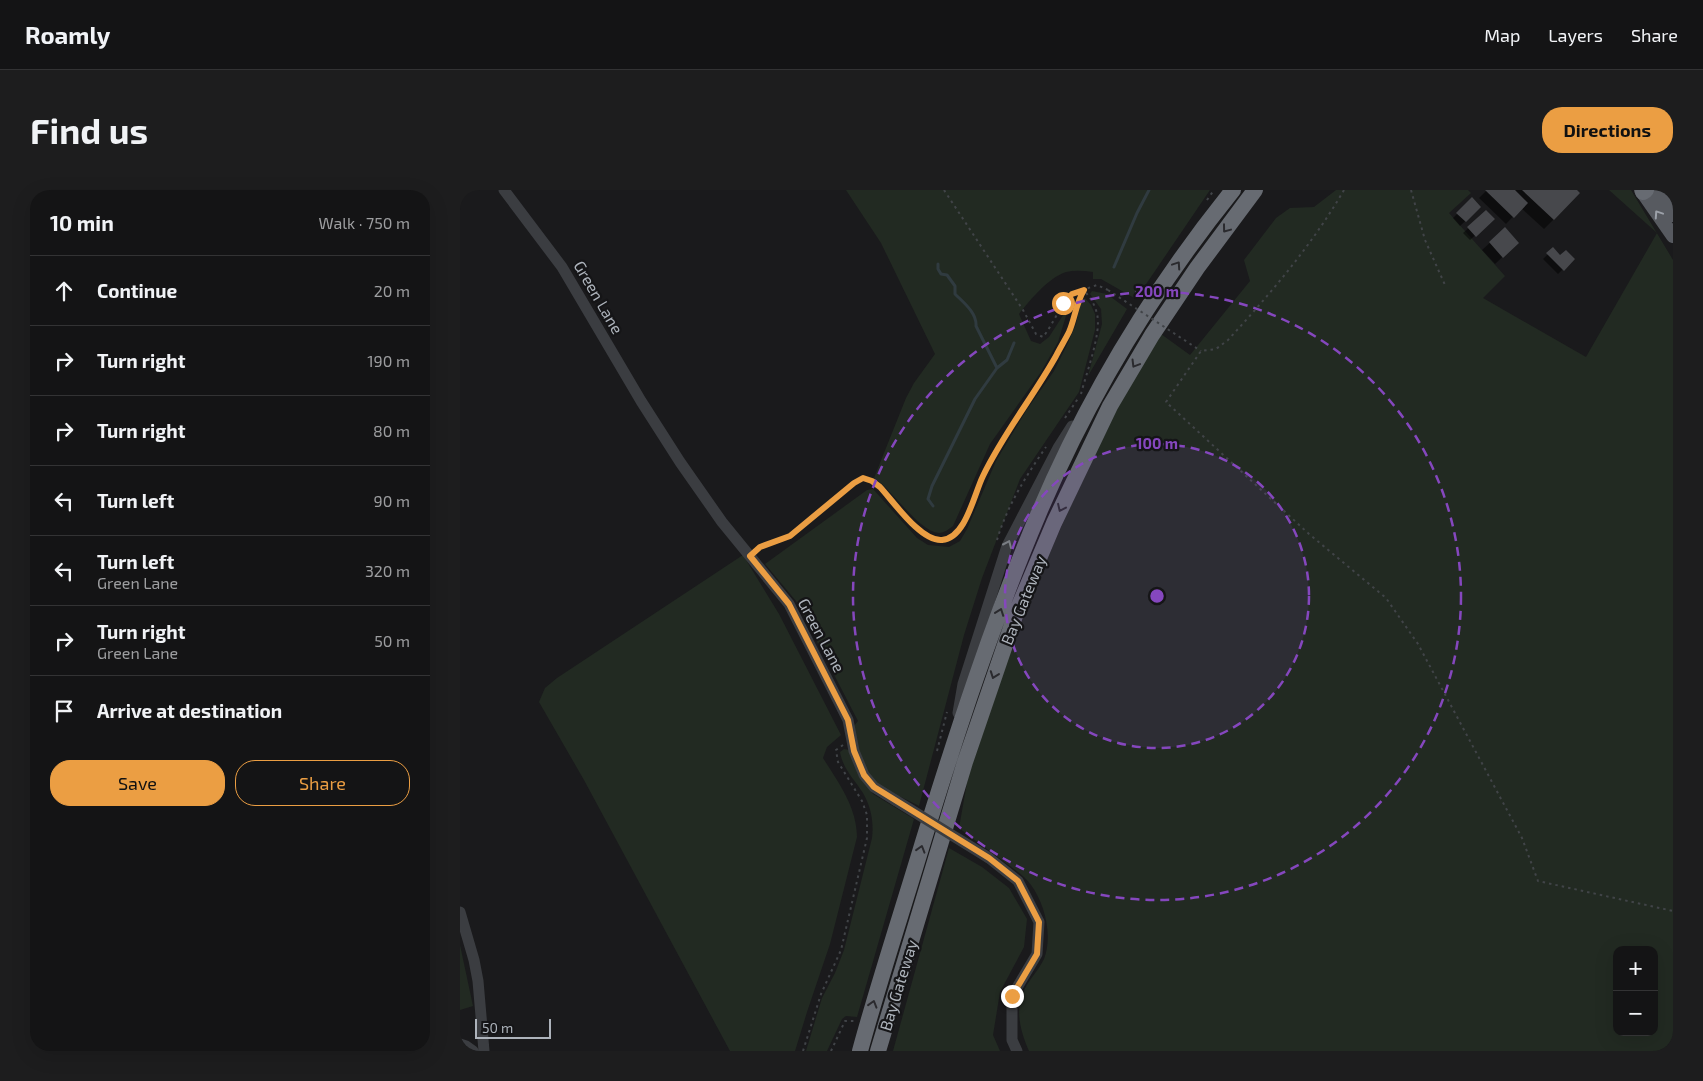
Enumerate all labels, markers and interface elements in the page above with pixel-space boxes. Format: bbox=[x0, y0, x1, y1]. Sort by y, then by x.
text: Roamly bbox=[25, 20, 110, 49]
text: Map bbox=[1484, 24, 1520, 46]
text: Layers bbox=[1548, 24, 1603, 46]
text: Share bbox=[1631, 24, 1678, 46]
button: Directions bbox=[1542, 107, 1673, 153]
text: Find us bbox=[30, 109, 148, 151]
text: 10 min bbox=[50, 210, 114, 235]
one-way arrow bbox=[1655, 210, 1664, 220]
text: Walk · 750 m bbox=[319, 213, 410, 232]
one-way arrow bbox=[1223, 223, 1231, 232]
street label: Green Lane bbox=[570, 257, 628, 337]
one-way arrow bbox=[1171, 262, 1180, 271]
icon: ahead bbox=[50, 277, 78, 305]
text: Continue bbox=[97, 279, 177, 302]
text: 20 m bbox=[374, 281, 410, 300]
text: 200 m bbox=[1135, 282, 1179, 300]
route start bbox=[1052, 292, 1075, 315]
icon: right bbox=[50, 347, 78, 375]
text: Turn right bbox=[97, 349, 185, 372]
text: 190 m bbox=[367, 351, 410, 370]
one-way arrow bbox=[1132, 358, 1142, 367]
icon: right bbox=[50, 417, 78, 445]
text: Turn right bbox=[97, 419, 185, 442]
text: 80 m bbox=[373, 421, 410, 440]
text: 100 m bbox=[1136, 434, 1178, 452]
icon: left bbox=[50, 487, 78, 515]
text: Turn left bbox=[97, 489, 174, 512]
text: 90 m bbox=[374, 491, 410, 510]
one-way arrow bbox=[1057, 503, 1067, 512]
one-way arrow bbox=[1002, 540, 1013, 549]
text: Turn left bbox=[97, 550, 174, 573]
street label: Bay Gateway bbox=[997, 552, 1050, 647]
icon: left bbox=[50, 557, 78, 585]
text: 320 m bbox=[365, 561, 410, 580]
text: Green Lane bbox=[97, 573, 178, 592]
centre of rings bbox=[1148, 587, 1166, 605]
street label: Green Lane bbox=[795, 595, 849, 675]
one-way arrow bbox=[994, 608, 1004, 617]
text: Turn right bbox=[97, 620, 185, 643]
icon: right bbox=[50, 627, 78, 655]
text: 50 m bbox=[374, 631, 410, 650]
text: Green Lane bbox=[97, 643, 178, 662]
one-way arrow bbox=[990, 670, 1000, 679]
icon: arrive bbox=[50, 697, 78, 725]
text: Arrive at destination bbox=[97, 699, 282, 722]
button: Save bbox=[50, 760, 225, 806]
button: Share bbox=[235, 760, 410, 806]
one-way arrow bbox=[916, 845, 926, 854]
street label: Bay Gateway bbox=[875, 937, 921, 1033]
map controls bbox=[1613, 946, 1658, 1036]
button: + bbox=[1613, 946, 1658, 991]
route end bbox=[1001, 985, 1024, 1008]
button: − bbox=[1613, 991, 1658, 1036]
one-way arrow bbox=[868, 1001, 878, 1009]
scale bar bbox=[475, 1016, 551, 1039]
text: 50 m bbox=[482, 1019, 513, 1036]

